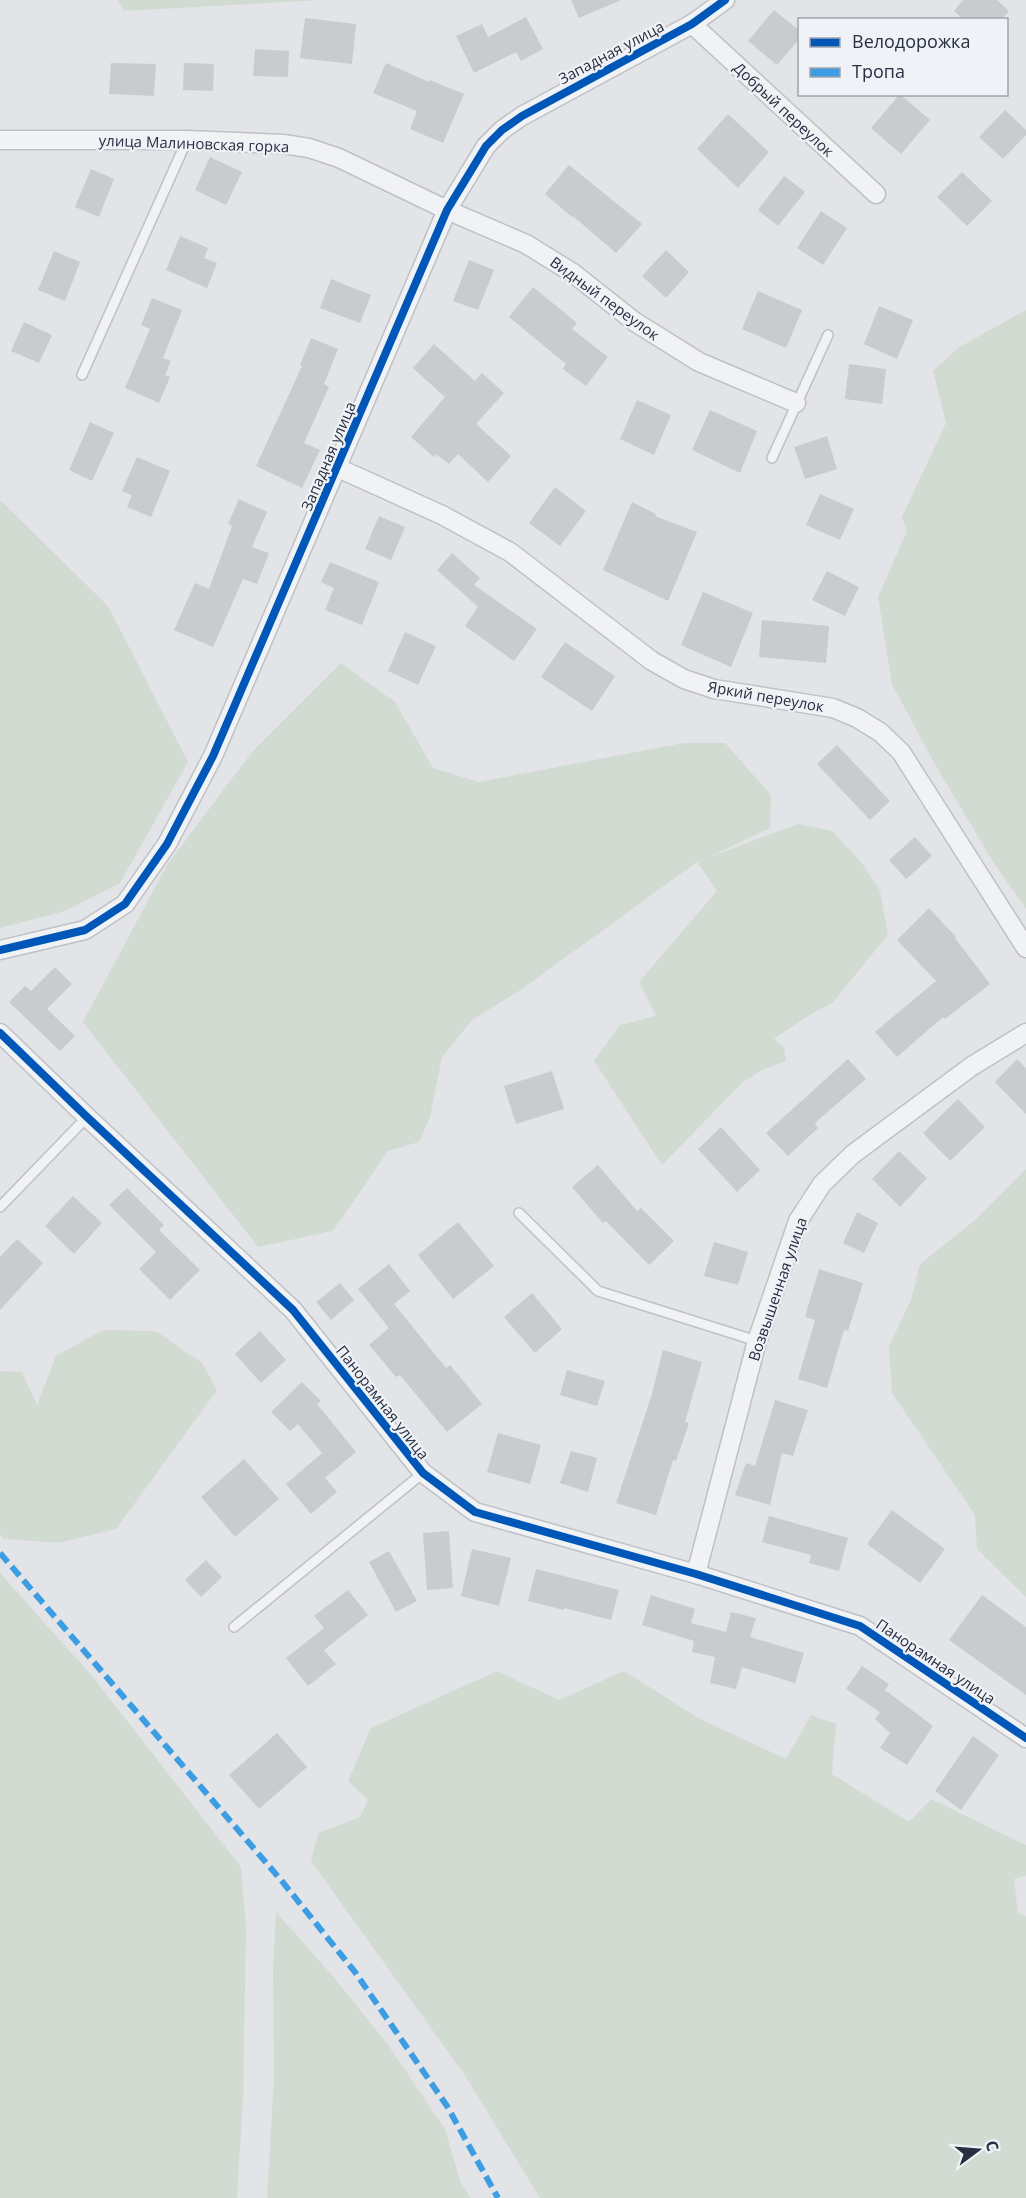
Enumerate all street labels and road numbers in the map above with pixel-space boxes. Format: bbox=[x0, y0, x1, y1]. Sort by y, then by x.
street label: Западная улица bbox=[555, 16, 667, 88]
street label: Добрый переулок bbox=[729, 57, 839, 161]
street label: улица Малиновская горка bbox=[98, 130, 290, 156]
street label: Видный переулок bbox=[546, 252, 664, 345]
street label: Западная улица bbox=[296, 398, 360, 514]
street label: Яркий переулок bbox=[706, 676, 826, 716]
street label: Возвышенная улица bbox=[743, 1214, 811, 1364]
street label: Панорамная улица bbox=[332, 1341, 434, 1463]
street label: Панорамная улица bbox=[873, 1614, 999, 1708]

